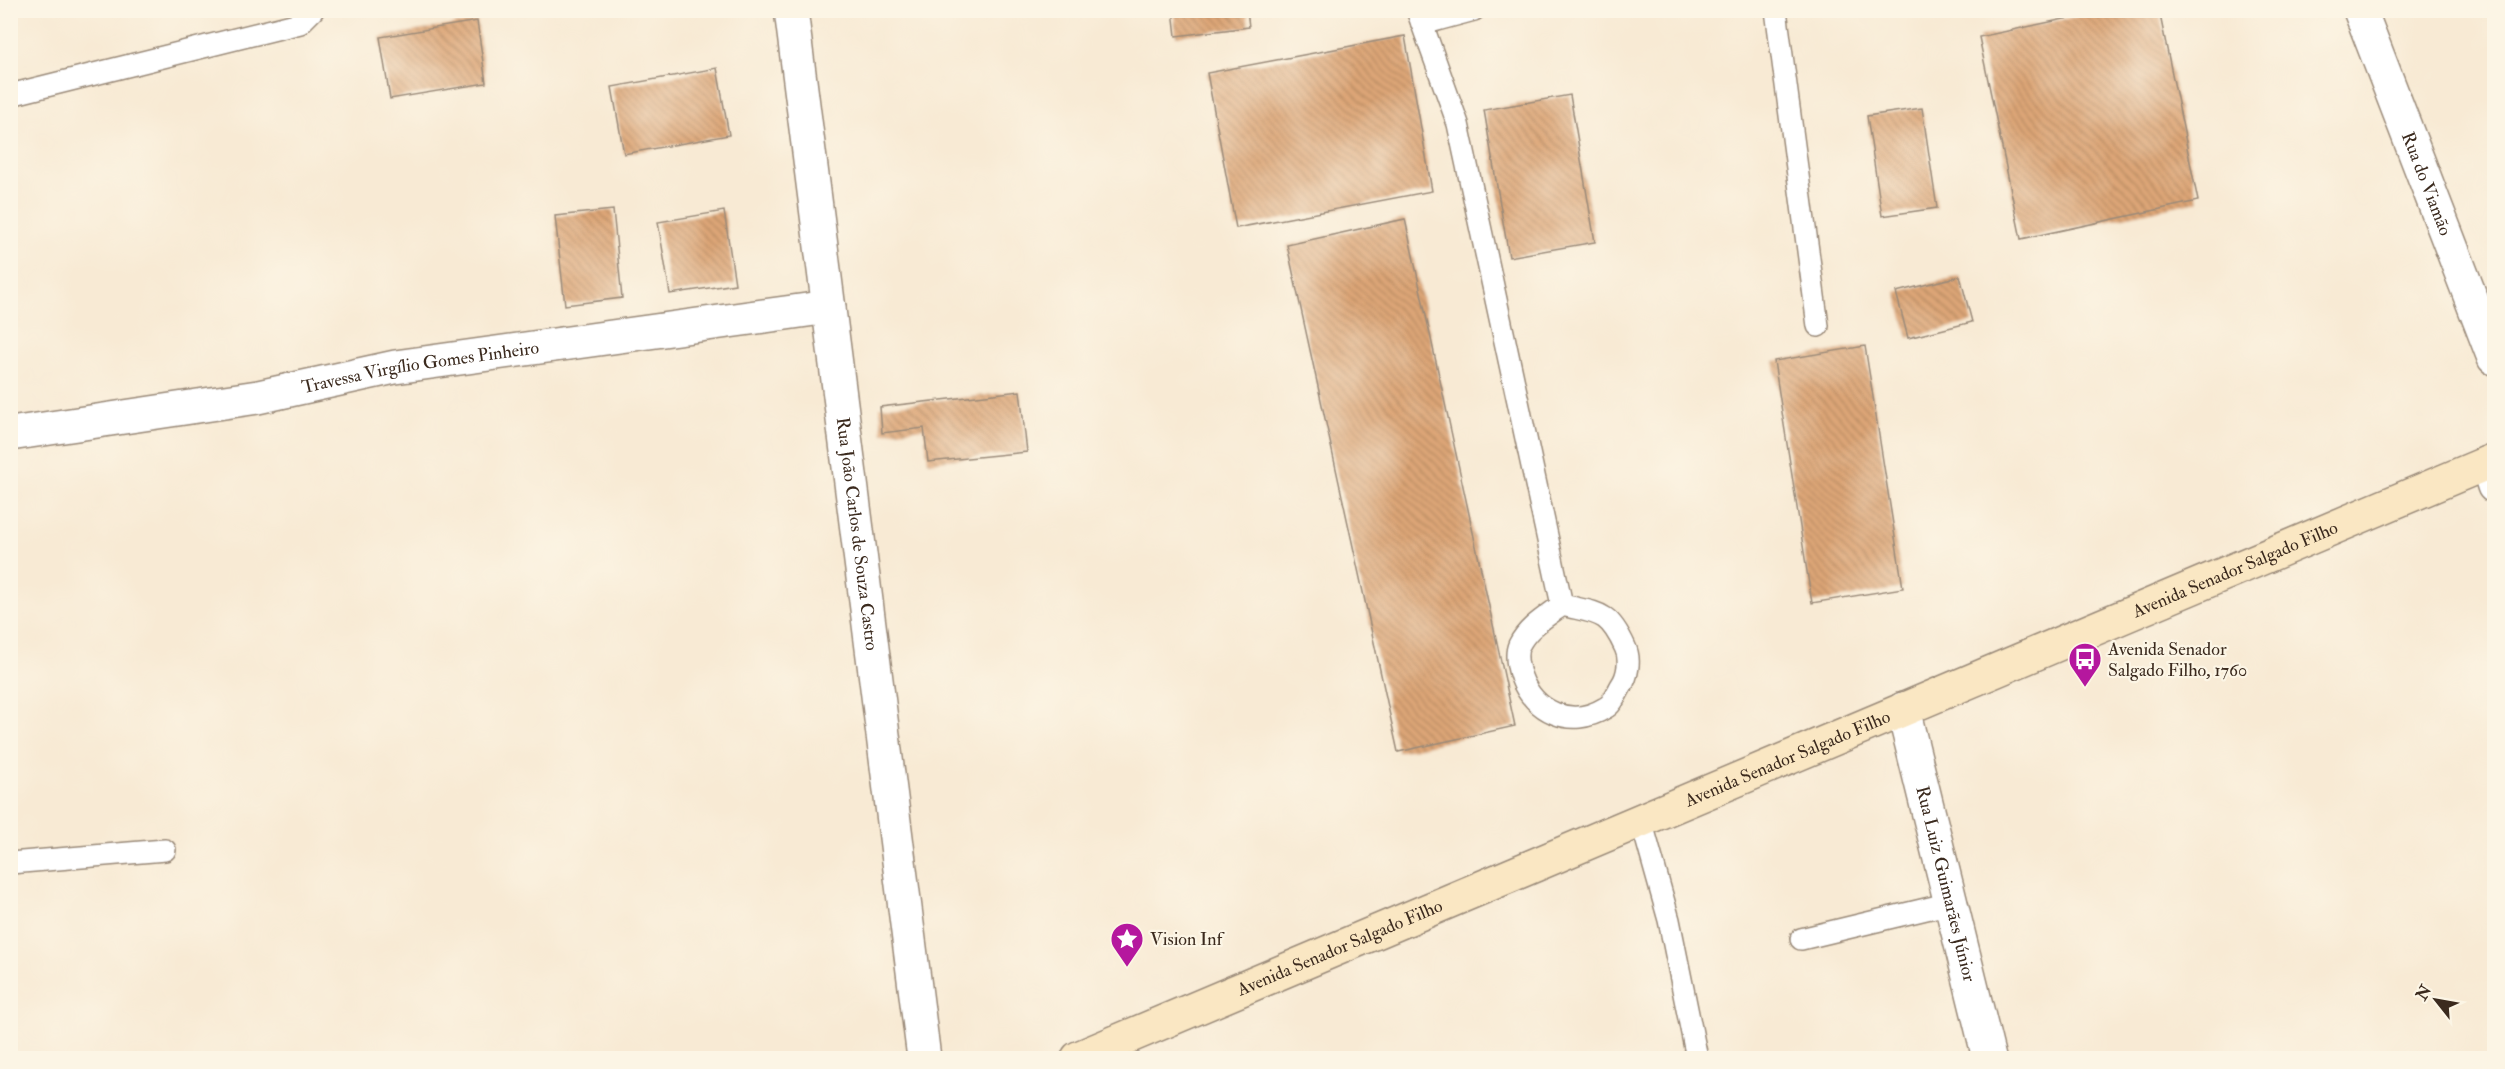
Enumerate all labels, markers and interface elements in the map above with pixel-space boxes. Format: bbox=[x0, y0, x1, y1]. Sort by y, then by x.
street label: Rua do Viamão bbox=[2396, 129, 2457, 239]
street label: Travessa Virgílio Gomes Pinheiro bbox=[300, 336, 541, 399]
street label: Rua João Carlos de Souza Castro bbox=[831, 416, 883, 652]
street label: Avenida Senador Salgado Filho bbox=[2128, 516, 2342, 624]
place label: Avenida Senador Salgado Filho, 1760 bbox=[2107, 638, 2247, 682]
bus stop icon: Avenida Senador Salgado Filho, 1760 bbox=[2067, 641, 2103, 688]
street label: Avenida Senador Salgado Filho bbox=[1680, 705, 1894, 813]
street label: Rua Luiz Guimarães Júnior bbox=[1910, 784, 1981, 984]
street label: Avenida Senador Salgado Filho bbox=[1233, 894, 1446, 1002]
place icon: Vision Inf bbox=[1109, 921, 1145, 968]
place label: Vision Inf bbox=[1150, 928, 1226, 951]
north arrow bbox=[2406, 970, 2466, 1030]
text: N bbox=[2411, 981, 2437, 1005]

